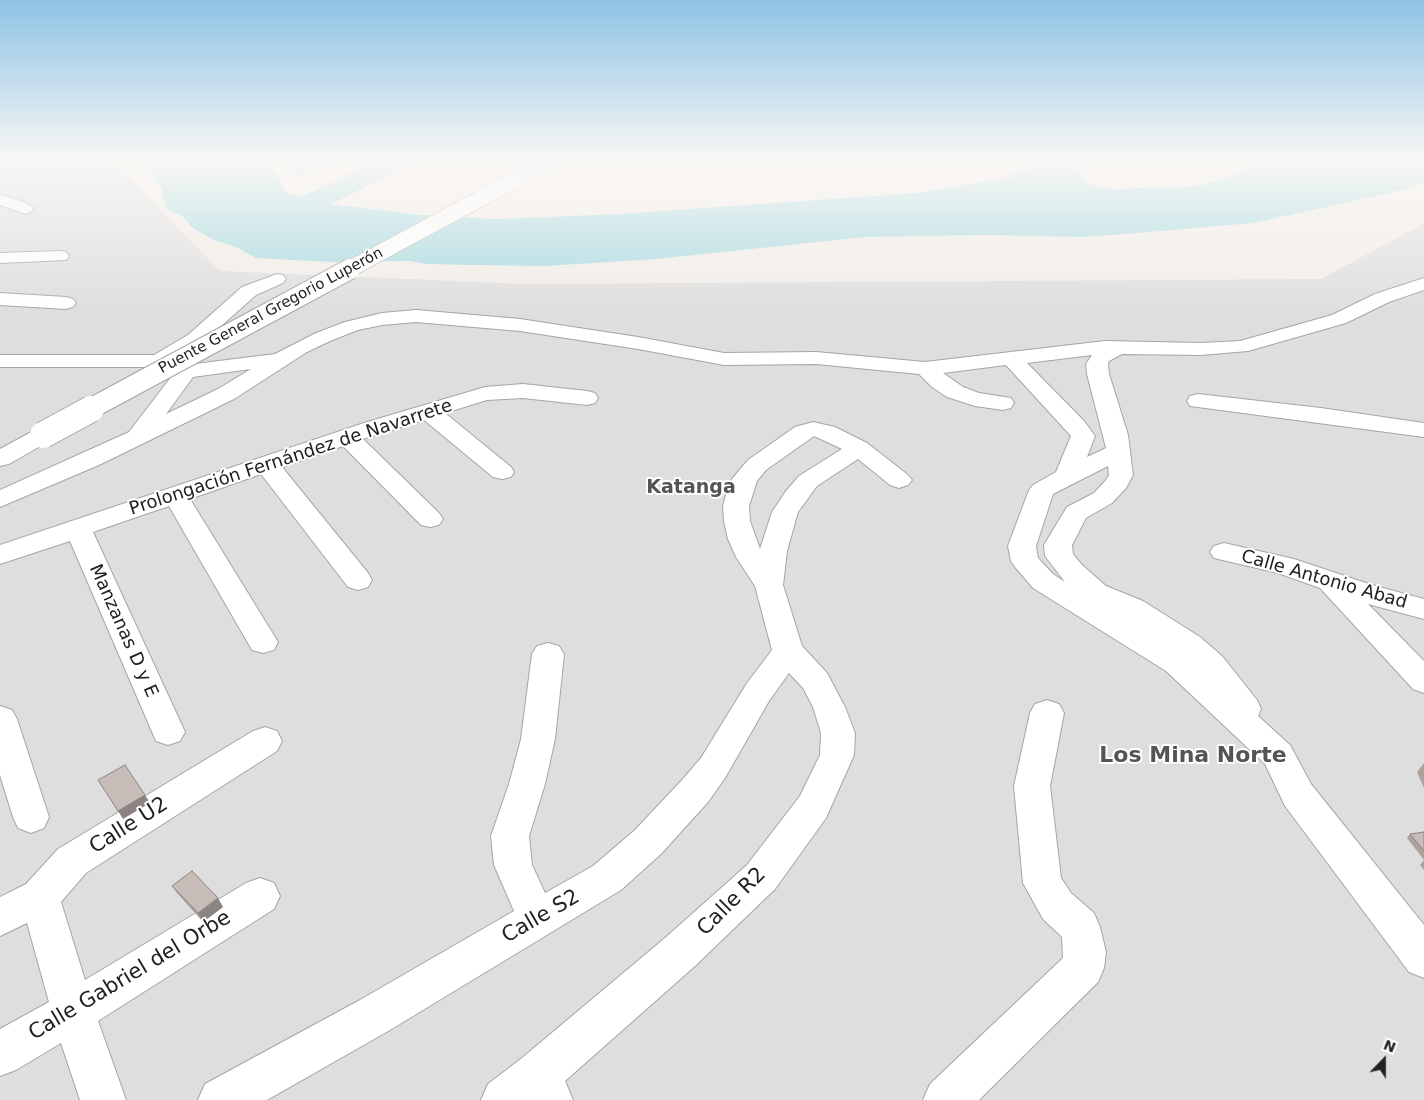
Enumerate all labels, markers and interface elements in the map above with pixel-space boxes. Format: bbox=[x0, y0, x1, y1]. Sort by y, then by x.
street label: Puente General Gregorio Luperón bbox=[156, 244, 386, 378]
street label: Prolongación Fernández de Navarrete bbox=[127, 395, 455, 521]
district label: Katanga bbox=[646, 477, 736, 499]
street label: Calle Antonio Abad bbox=[1239, 546, 1409, 614]
street label: Manzanas D y E bbox=[84, 561, 162, 701]
district label: Los Mina Norte bbox=[1099, 743, 1287, 769]
street label: Calle U2 bbox=[85, 792, 173, 860]
street label: Calle R2 bbox=[692, 862, 772, 942]
street label: Calle S2 bbox=[498, 885, 584, 949]
street label: Calle Gabriel del Orbe bbox=[24, 906, 236, 1046]
north arrow bbox=[1359, 1035, 1409, 1085]
text: N bbox=[1381, 1036, 1398, 1056]

